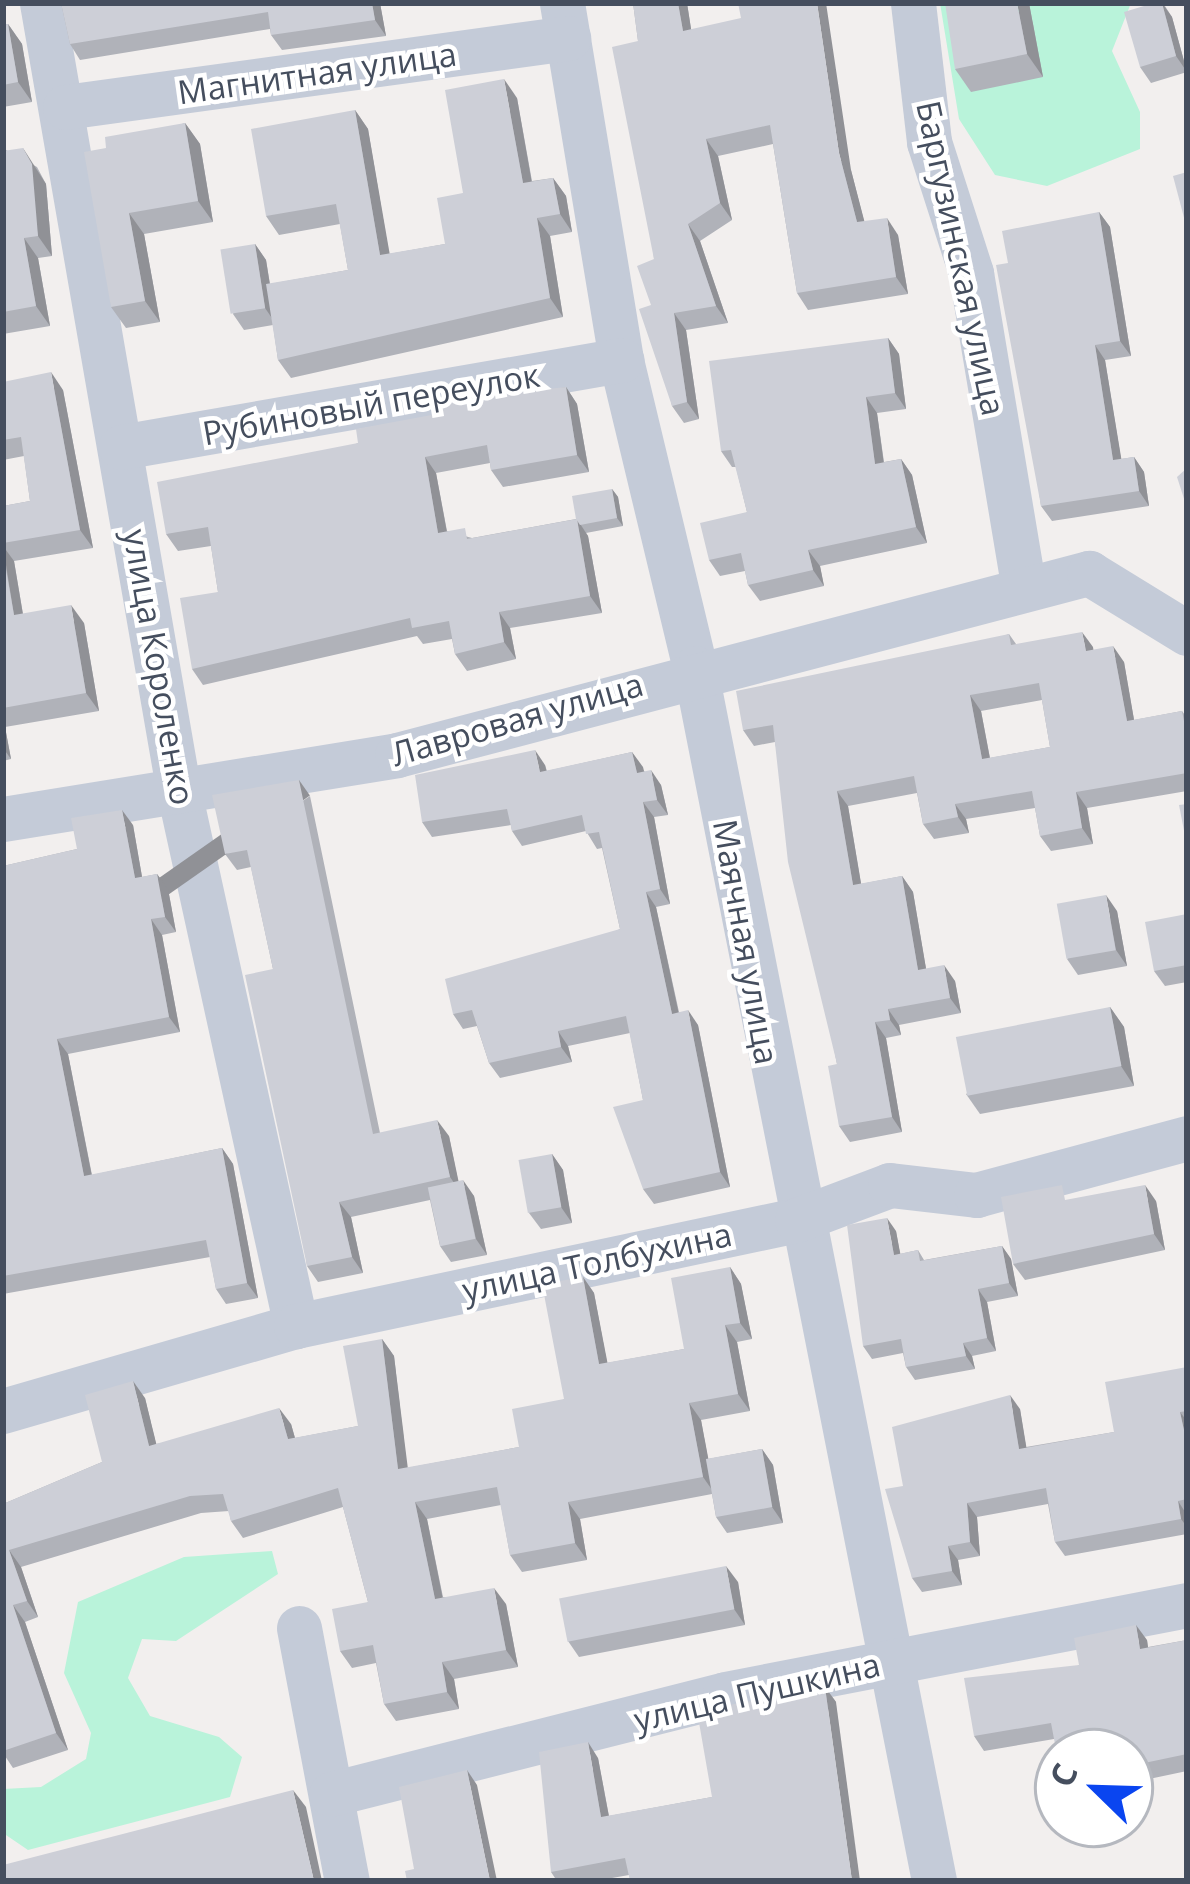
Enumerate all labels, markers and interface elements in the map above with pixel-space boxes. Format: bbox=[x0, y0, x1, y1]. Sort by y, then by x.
street label: Магнитная улица bbox=[175, 34, 459, 112]
street label: Баргузинская улица bbox=[908, 97, 1014, 419]
street label: Рубиновый переулок bbox=[199, 355, 543, 453]
street label: улица Короленко bbox=[115, 526, 203, 808]
street label: Лавровая улица bbox=[387, 664, 647, 774]
street label: Маячная улица bbox=[705, 817, 787, 1067]
street label: улица Толбухина bbox=[459, 1214, 735, 1310]
street label: улица Пушкина bbox=[630, 1644, 884, 1740]
north arrow bbox=[1034, 1728, 1154, 1848]
text: С bbox=[1038, 1756, 1088, 1793]

